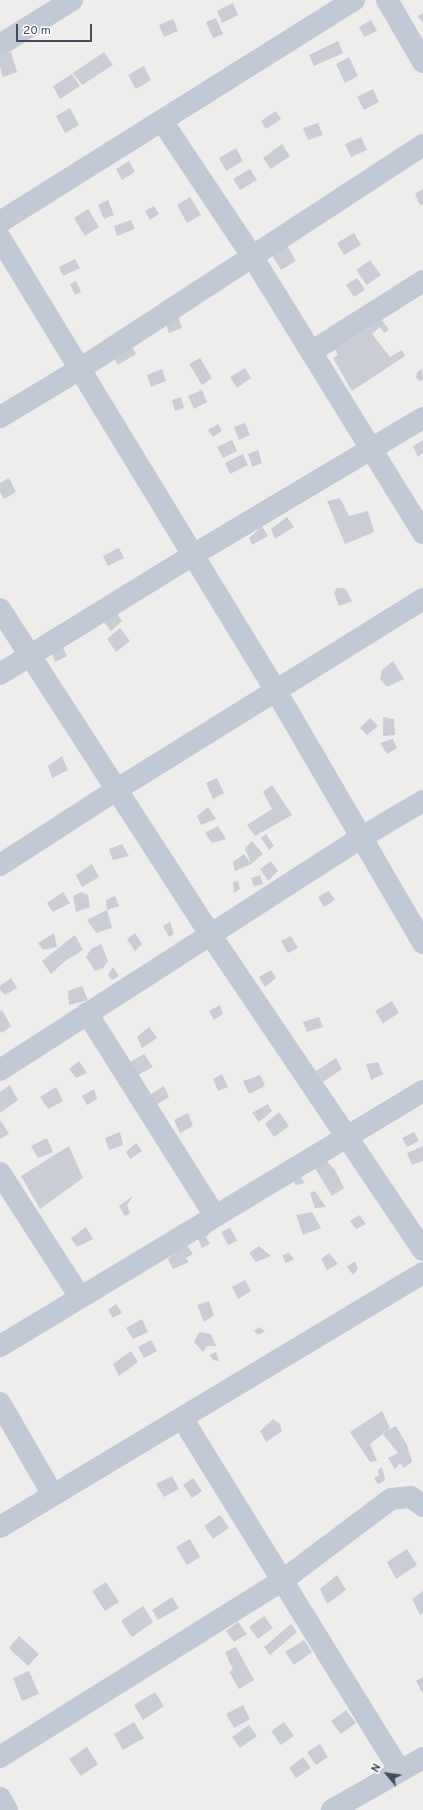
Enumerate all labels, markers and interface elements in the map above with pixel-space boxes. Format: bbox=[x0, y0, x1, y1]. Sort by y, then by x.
scale bar bbox=[18, 16, 94, 42]
text: 20 m bbox=[23, 23, 51, 39]
north arrow bbox=[367, 1754, 407, 1794]
text: N bbox=[368, 1761, 385, 1775]

